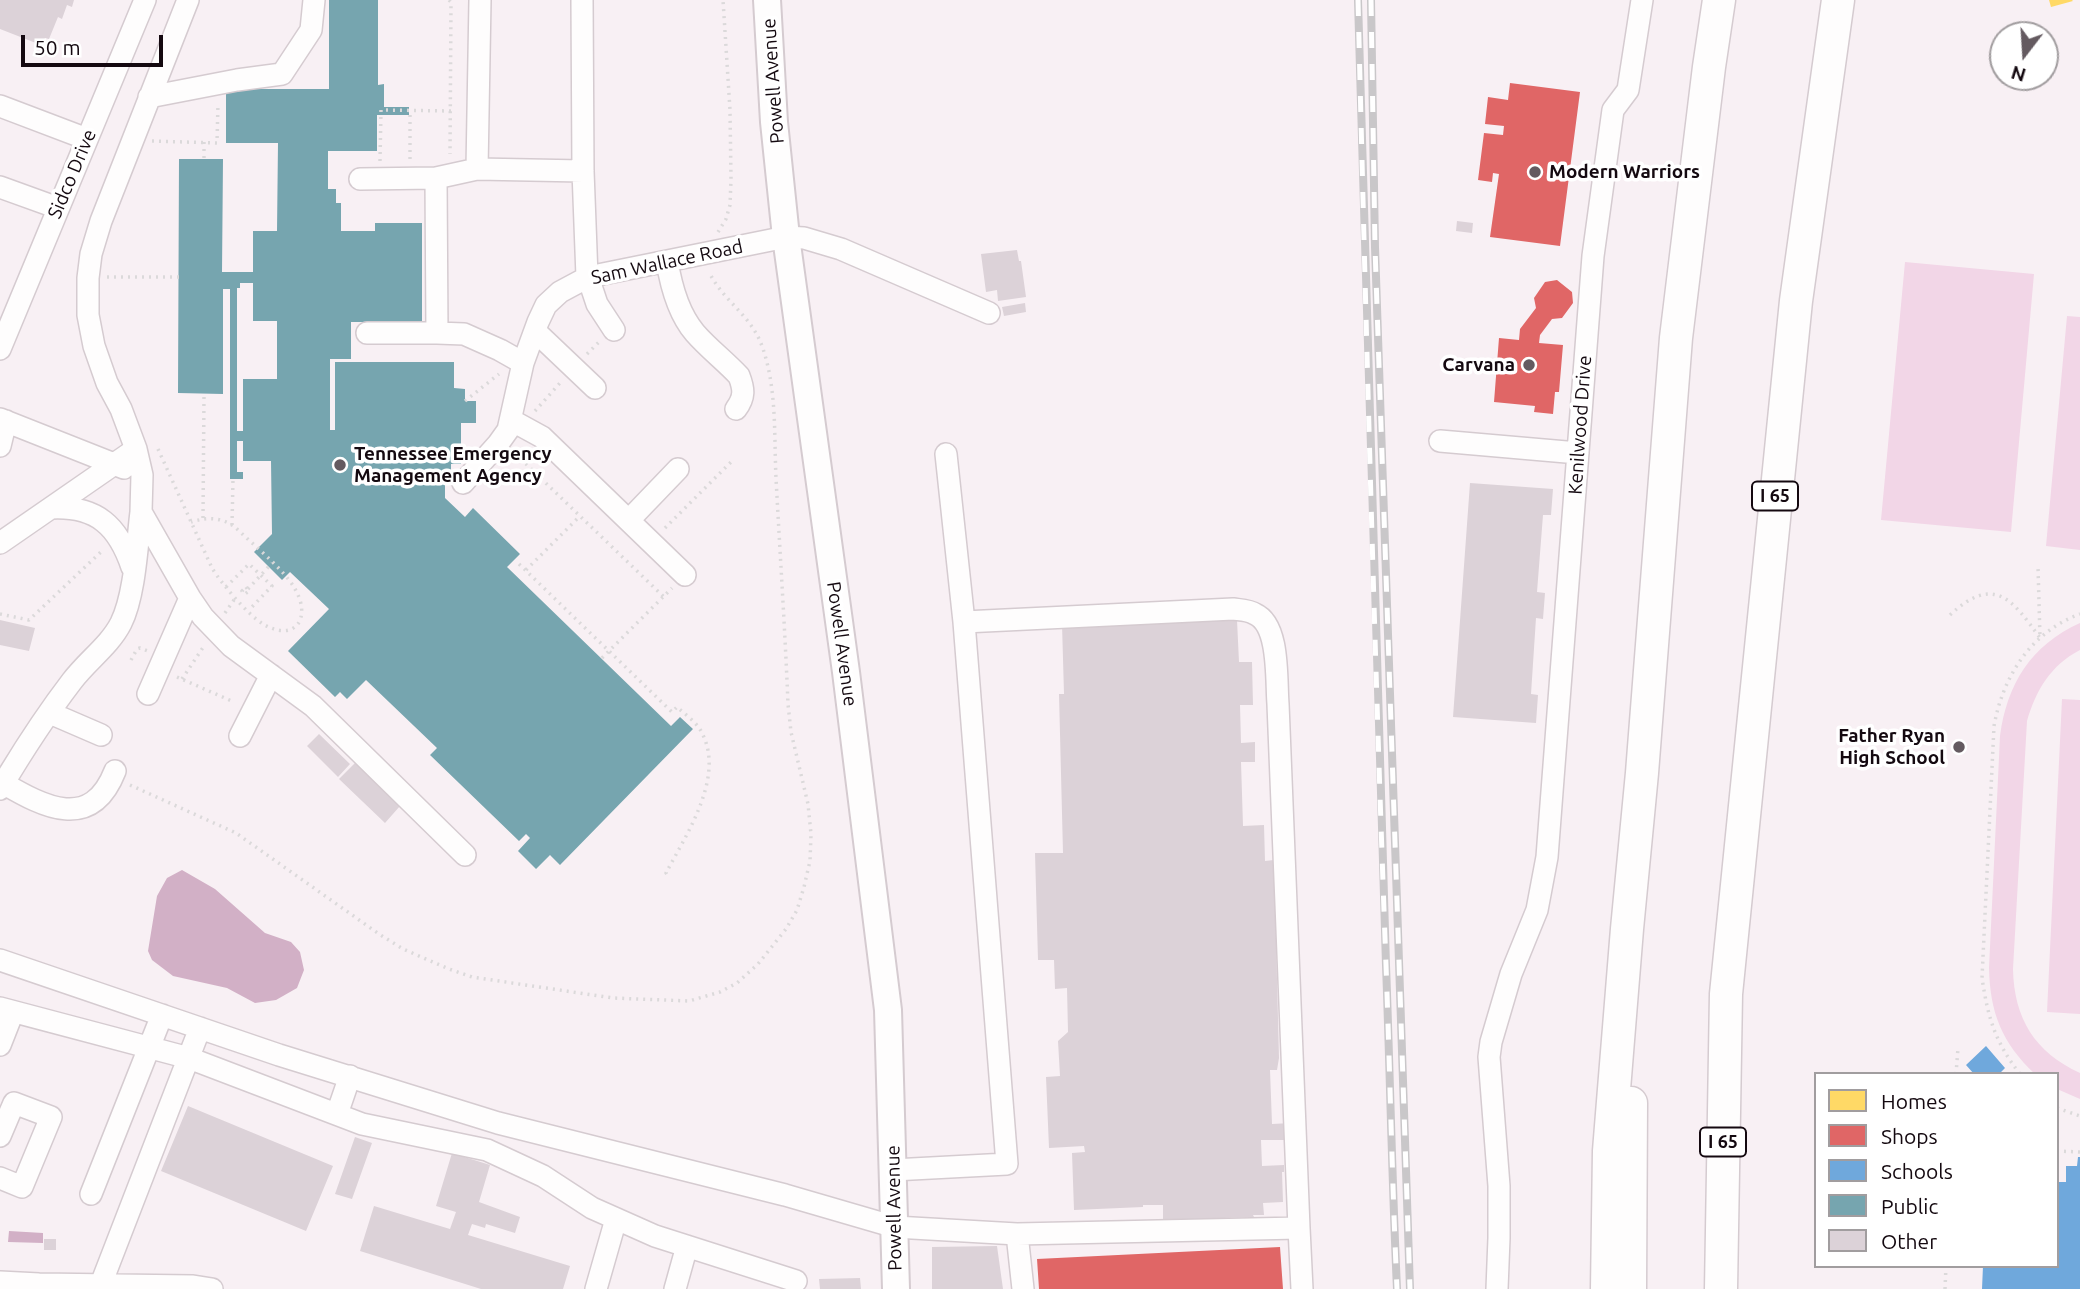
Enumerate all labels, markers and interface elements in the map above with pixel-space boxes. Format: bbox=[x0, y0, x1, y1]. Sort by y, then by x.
street label: Powell Avenue bbox=[757, 17, 789, 145]
scale bar bbox=[24, 21, 166, 65]
north arrow bbox=[1989, 21, 2059, 91]
text: 50 m bbox=[34, 35, 81, 59]
text: N bbox=[2008, 62, 2028, 87]
street label: Sidco Drive bbox=[43, 126, 101, 222]
place label: Modern Warriors bbox=[1549, 161, 1700, 183]
marker: Modern Warriors bbox=[1527, 164, 1543, 180]
street label: Sam Wallace Road bbox=[589, 235, 745, 289]
place label: Carvana bbox=[1442, 354, 1515, 376]
street label: Kenilwood Drive bbox=[1564, 355, 1596, 495]
marker: Carvana bbox=[1521, 357, 1537, 373]
place label: Tennessee Emergency Management Agency bbox=[354, 443, 552, 487]
marker: Tennessee Emergency Management Agency bbox=[332, 457, 348, 473]
road number: I 65 bbox=[1752, 482, 1798, 510]
street label: Powell Avenue bbox=[822, 580, 862, 708]
place label: Father Ryan High School bbox=[1838, 725, 1945, 769]
marker: Father Ryan High School bbox=[1951, 739, 1967, 755]
legend bbox=[1814, 1072, 2059, 1268]
text: Homes bbox=[1881, 1089, 1947, 1113]
text: Shops bbox=[1881, 1124, 1938, 1148]
road number: I 65 bbox=[1700, 1128, 1746, 1156]
street label: Powell Avenue bbox=[882, 1145, 906, 1271]
text: Schools bbox=[1881, 1159, 1953, 1183]
text: Public bbox=[1881, 1194, 1938, 1218]
text: Other bbox=[1881, 1229, 1937, 1253]

